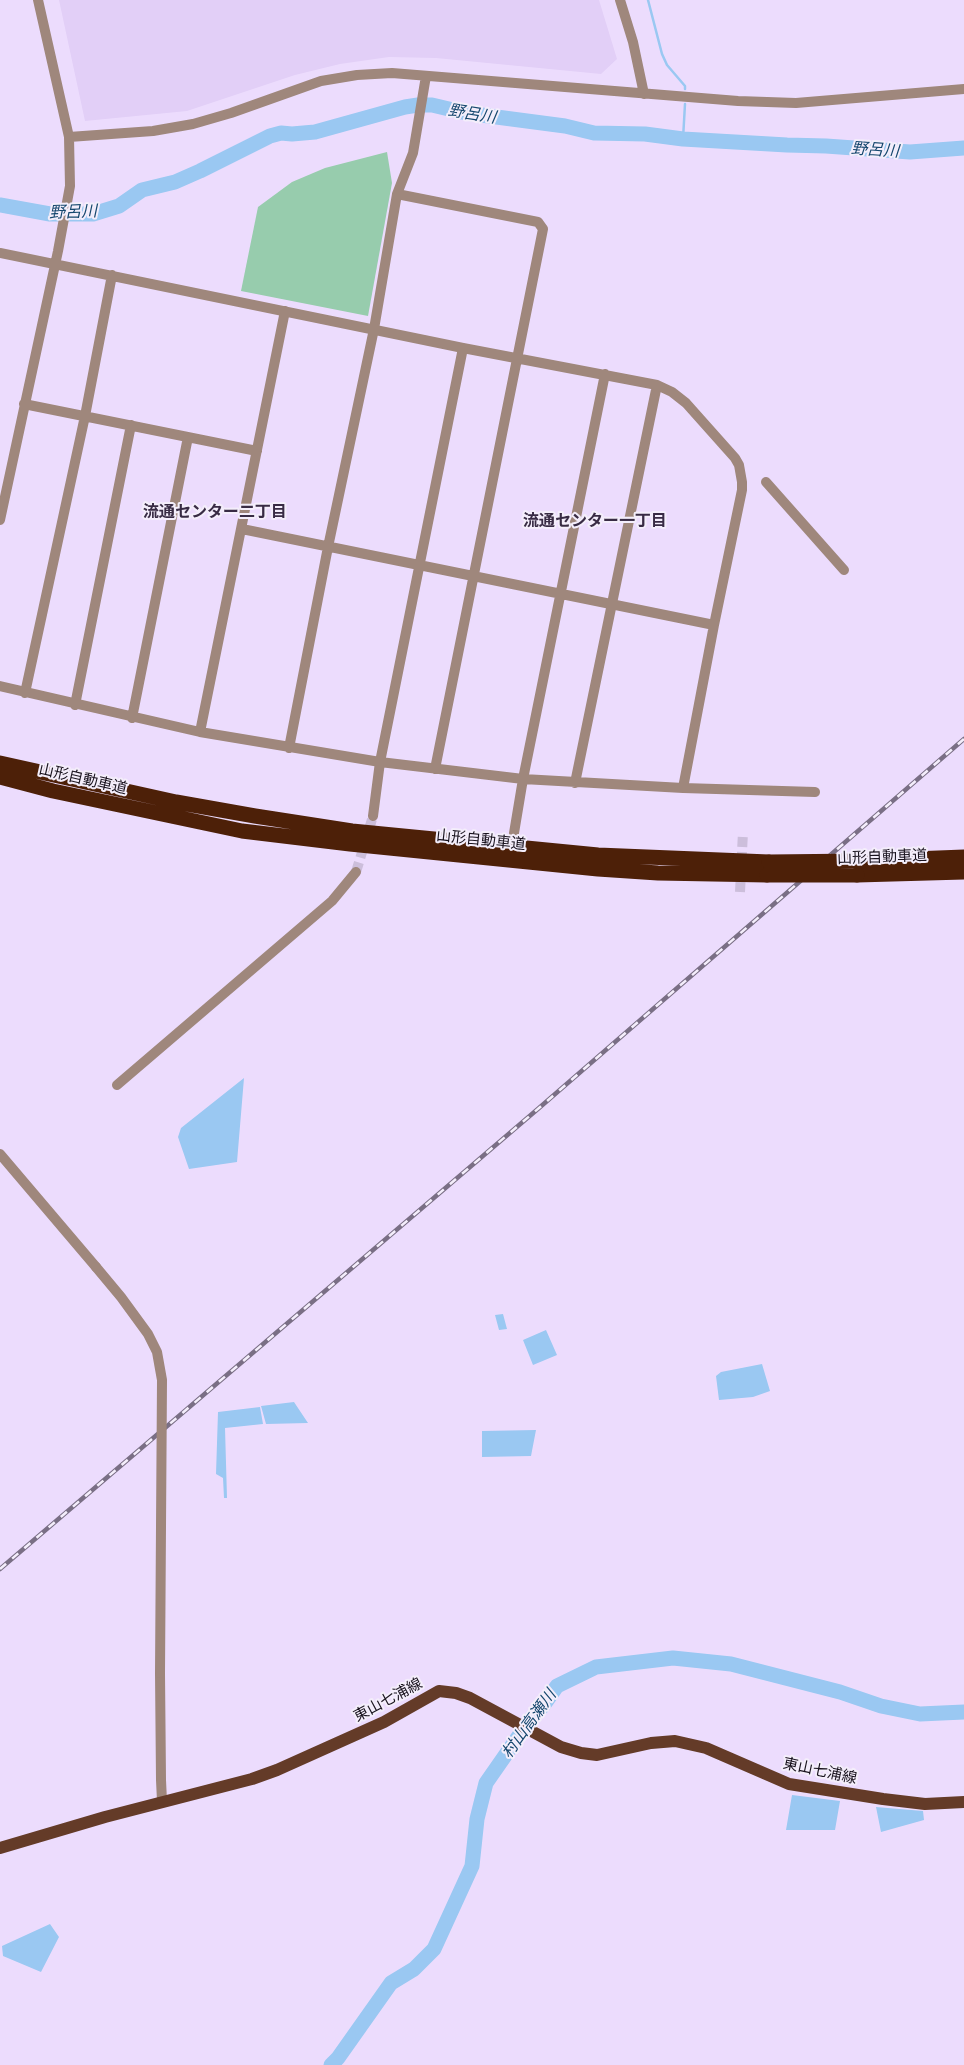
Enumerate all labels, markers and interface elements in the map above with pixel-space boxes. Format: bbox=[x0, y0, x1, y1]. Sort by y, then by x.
water label: 野呂川 bbox=[447, 101, 497, 127]
water label: 野呂川 bbox=[850, 139, 900, 161]
water label: 野呂川 bbox=[49, 202, 97, 222]
district label: 流通センター二丁目 bbox=[143, 502, 287, 522]
district label: 流通センター一丁目 bbox=[523, 511, 667, 531]
street label: 山形自動車道 bbox=[37, 760, 129, 798]
street label: 山形自動車道 bbox=[435, 826, 527, 854]
street label: 山形自動車道 bbox=[837, 846, 927, 868]
street label: 東山七浦線 bbox=[351, 1674, 425, 1726]
water label: 村山高瀬川 bbox=[498, 1686, 560, 1762]
street label: 東山七浦線 bbox=[781, 1754, 859, 1788]

